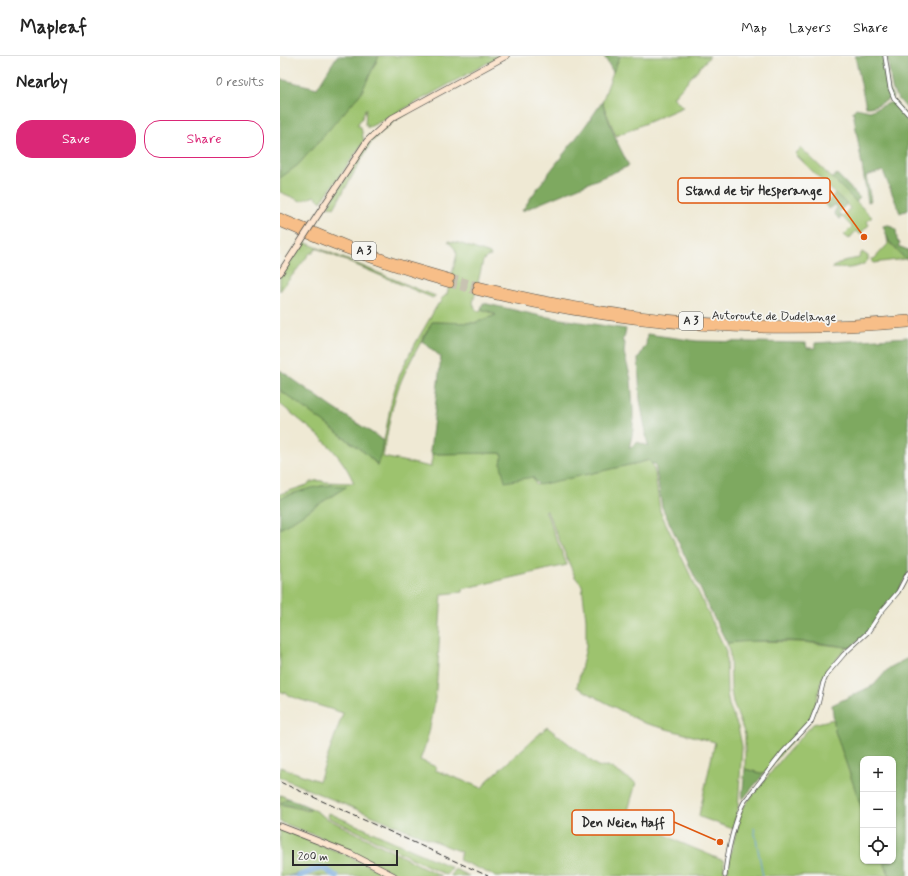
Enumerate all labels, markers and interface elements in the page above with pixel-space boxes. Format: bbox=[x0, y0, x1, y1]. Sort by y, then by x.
text: Mapleaf bbox=[20, 15, 87, 40]
text: Map bbox=[741, 19, 767, 37]
text: Layers bbox=[789, 19, 831, 37]
text: Share bbox=[853, 19, 888, 37]
text: Nearby bbox=[16, 71, 68, 93]
text: 0 results bbox=[216, 74, 264, 91]
button: Save bbox=[16, 120, 136, 158]
button: Share bbox=[144, 120, 264, 158]
callout: Stand de tir Hesperange bbox=[678, 178, 830, 203]
text: Stand de tir Hesperange bbox=[686, 183, 823, 201]
road number: A 3 bbox=[352, 242, 376, 260]
street label: Autoroute de Dudelange bbox=[712, 308, 836, 326]
road number: A 3 bbox=[679, 312, 703, 330]
map controls bbox=[860, 756, 896, 864]
button: + bbox=[860, 756, 896, 792]
button: − bbox=[860, 792, 896, 828]
callout: Den Neien Haff bbox=[572, 810, 674, 835]
text: Den Neien Haff bbox=[581, 815, 665, 832]
button: locate bbox=[860, 828, 896, 864]
scale bar bbox=[292, 848, 398, 867]
text: 200 m bbox=[298, 850, 328, 864]

